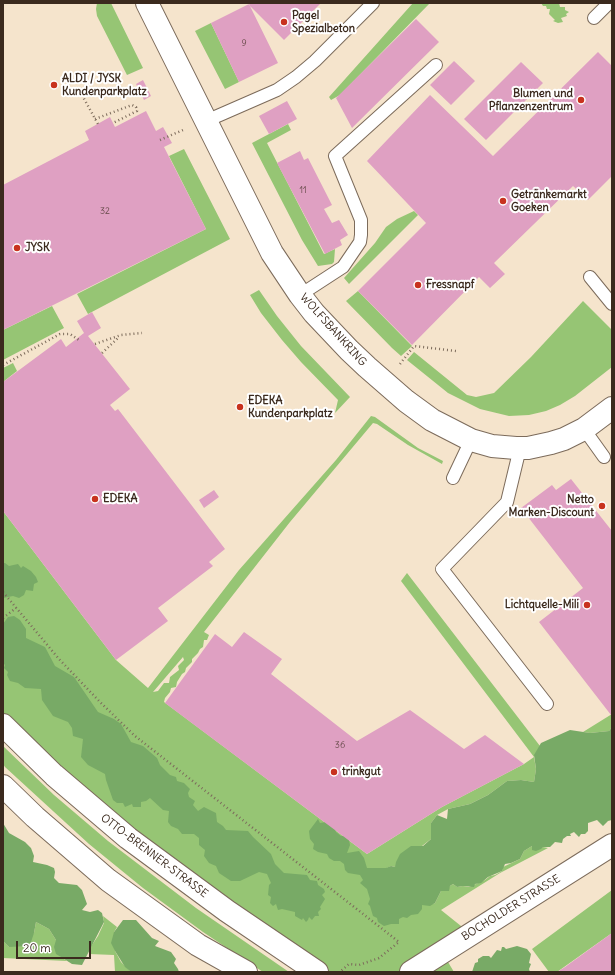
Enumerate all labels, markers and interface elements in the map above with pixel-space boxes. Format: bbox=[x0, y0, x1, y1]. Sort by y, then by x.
place label: Pagel Spezialbeton bbox=[292, 9, 355, 35]
marker: Pagel Spezialbeton bbox=[279, 17, 289, 27]
house number: 9 bbox=[241, 38, 247, 48]
place label: ALDI / JYSK Kundenparkplatz bbox=[62, 72, 147, 98]
marker: ALDI / JYSK Kundenparkplatz bbox=[49, 80, 59, 90]
place label: Blumen und Pflanzenzentrum bbox=[489, 87, 573, 113]
marker: Blumen und Pflanzenzentrum bbox=[576, 95, 586, 105]
house number: 11 bbox=[299, 185, 307, 195]
place label: Getränkemarkt Goeken bbox=[511, 188, 587, 214]
marker: Getränkemarkt Goeken bbox=[498, 196, 508, 206]
house number: 32 bbox=[100, 206, 110, 216]
place label: JYSK bbox=[25, 241, 50, 255]
marker: JYSK bbox=[12, 243, 22, 253]
place label: Fressnapf bbox=[426, 278, 474, 292]
marker: Fressnapf bbox=[413, 280, 423, 290]
street label: WOLFSBANKRING bbox=[297, 291, 369, 369]
place label: EDEKA Kundenparkplatz bbox=[248, 394, 333, 420]
marker: EDEKA Kundenparkplatz bbox=[235, 402, 245, 412]
place label: EDEKA bbox=[103, 492, 138, 506]
place label: Netto Marken-Discount bbox=[509, 493, 594, 519]
marker: EDEKA bbox=[90, 494, 100, 504]
marker: Netto Marken-Discount bbox=[597, 501, 607, 511]
place label: Lichtquelle-Mili bbox=[505, 598, 579, 612]
marker: Lichtquelle-Mili bbox=[582, 600, 592, 610]
house number: 36 bbox=[335, 740, 345, 750]
place label: trinkgut bbox=[342, 765, 381, 779]
marker: trinkgut bbox=[329, 767, 339, 777]
street label: OTTO-BRENNER-STRASSE bbox=[98, 811, 210, 901]
street label: BOCHOLDER STRASSE bbox=[459, 872, 563, 944]
scale bar bbox=[18, 933, 93, 959]
text: 20 m bbox=[23, 940, 51, 955]

